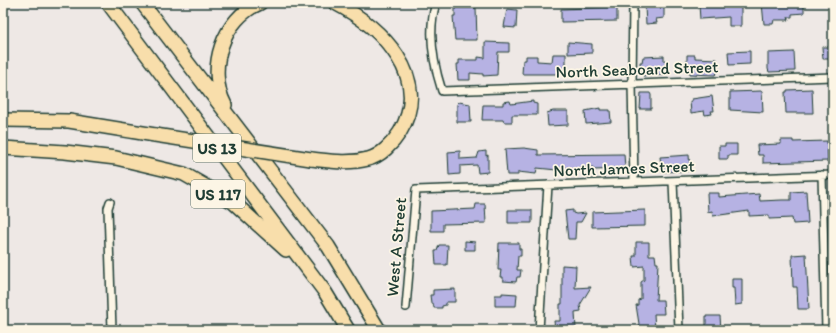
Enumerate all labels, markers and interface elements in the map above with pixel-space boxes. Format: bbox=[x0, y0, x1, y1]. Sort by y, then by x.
street label: North Seaboard Street bbox=[555, 56, 719, 82]
road number: US 13 bbox=[193, 134, 241, 162]
street label: North James Street bbox=[553, 156, 696, 180]
road number: US 117 bbox=[191, 180, 245, 208]
street label: West A Street bbox=[382, 196, 410, 298]

